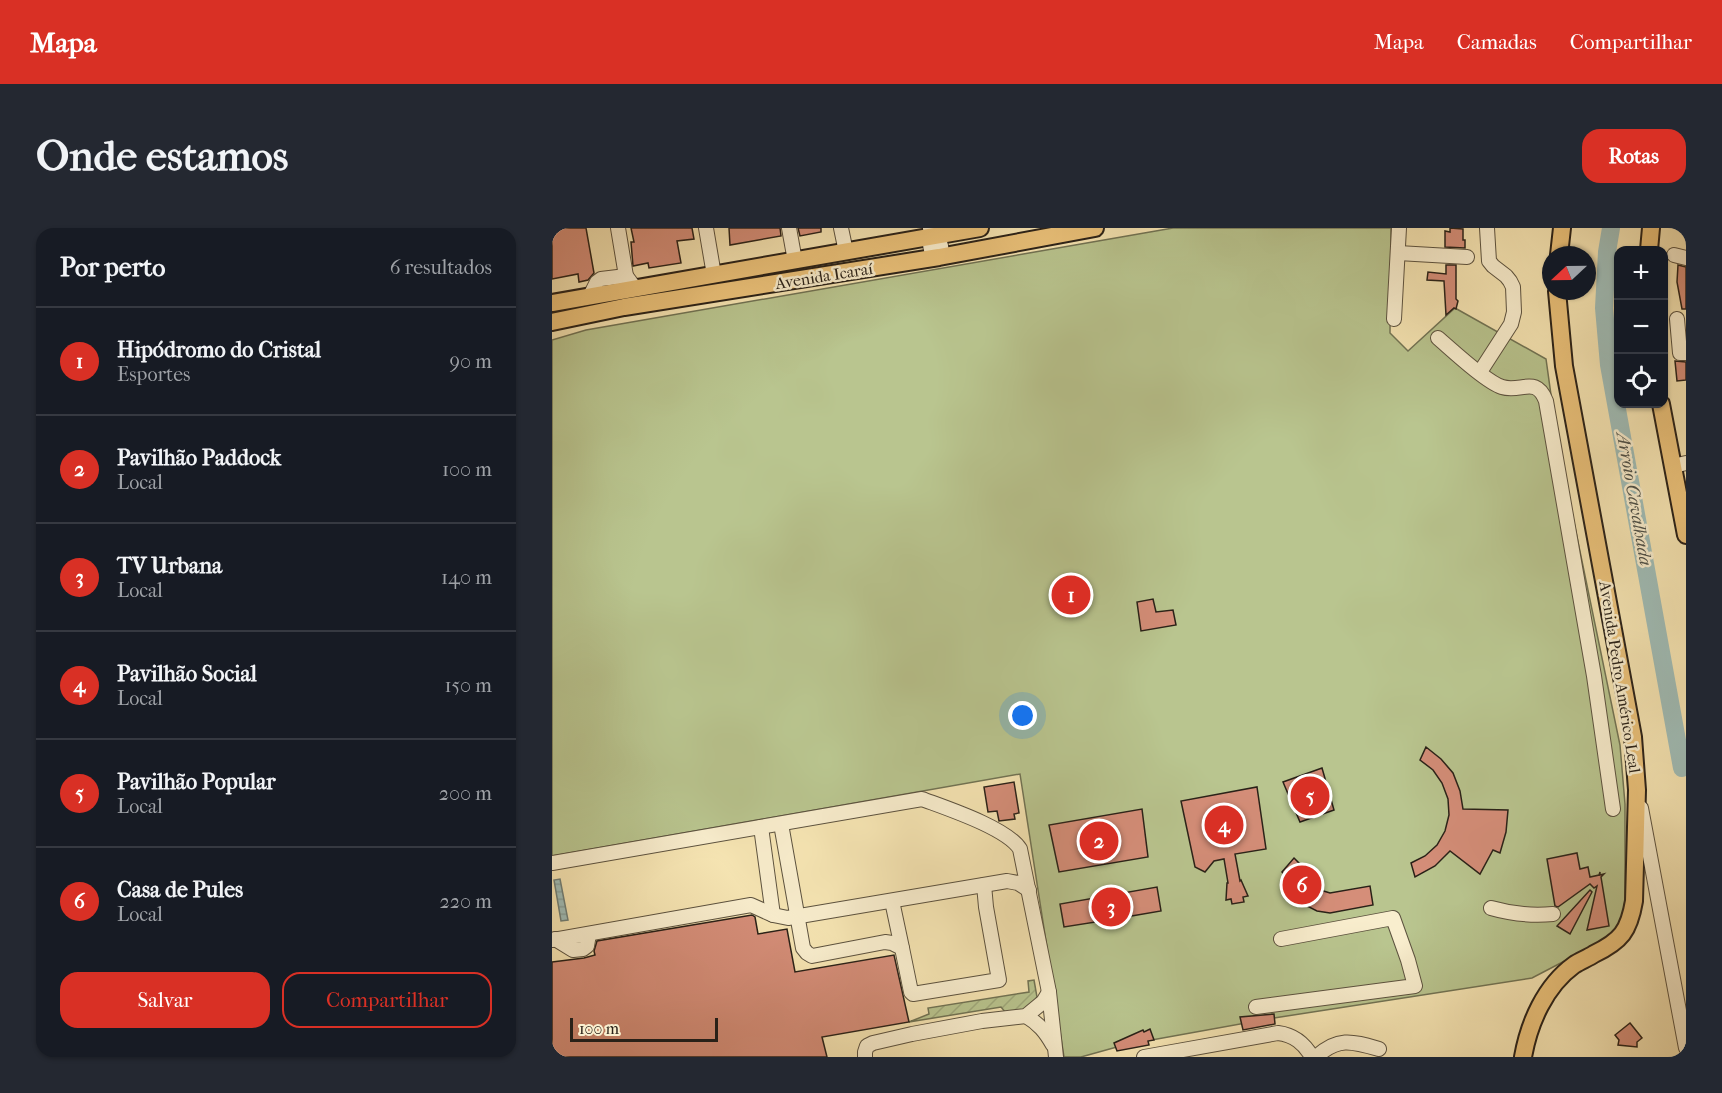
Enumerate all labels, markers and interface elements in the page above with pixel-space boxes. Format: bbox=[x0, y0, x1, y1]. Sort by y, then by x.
text: Mapa bbox=[30, 26, 97, 59]
text: Mapa bbox=[1374, 30, 1424, 54]
text: Camadas bbox=[1457, 30, 1537, 54]
text: Compartilhar bbox=[1570, 30, 1692, 54]
button: Rotas bbox=[1582, 129, 1686, 183]
text: Onde estamos bbox=[36, 132, 288, 181]
north arrow bbox=[1542, 246, 1596, 300]
map controls bbox=[1614, 246, 1668, 408]
button: + bbox=[1614, 246, 1668, 300]
text: Por perto bbox=[60, 252, 165, 283]
text: 6 resultados bbox=[390, 256, 492, 279]
street label: Avenida Icaraí bbox=[773, 259, 874, 293]
button: − bbox=[1614, 300, 1668, 354]
text: Hipódromo do Cristal bbox=[117, 337, 321, 363]
text: 1 bbox=[76, 350, 83, 373]
text: 90 m bbox=[450, 350, 492, 373]
button: locate bbox=[1614, 354, 1668, 408]
text: Esportes bbox=[117, 363, 190, 386]
water label: Arroio Cavalhada bbox=[1612, 429, 1656, 567]
text: Pavilhão Paddock bbox=[117, 445, 281, 471]
text: 2 bbox=[74, 458, 85, 481]
text: 100 m bbox=[442, 458, 492, 481]
text: Local bbox=[117, 471, 163, 494]
text: TV Urbana bbox=[117, 553, 222, 579]
text: 3 bbox=[75, 566, 84, 589]
text: 140 m bbox=[441, 566, 492, 589]
pin: 1 bbox=[1052, 572, 1090, 617]
text: Local bbox=[117, 579, 163, 602]
street label: Avenida Pedro Américo Leal bbox=[1595, 579, 1645, 775]
text: Pavilhão Social bbox=[117, 661, 257, 687]
text: 4 bbox=[74, 674, 85, 697]
text: 150 m bbox=[444, 674, 492, 697]
text: Local bbox=[117, 687, 163, 710]
your location bbox=[1008, 701, 1037, 730]
text: Pavilhão Popular bbox=[117, 769, 276, 795]
pin: 5 bbox=[1290, 774, 1329, 818]
text: 5 bbox=[75, 782, 84, 805]
text: 200 m bbox=[439, 782, 492, 805]
text: Local bbox=[117, 795, 163, 818]
pin: 4 bbox=[1204, 802, 1244, 848]
pin: 2 bbox=[1080, 818, 1118, 864]
pin: 6 bbox=[1282, 862, 1322, 908]
text: Casa de Pules bbox=[117, 877, 243, 903]
pin: 3 bbox=[1092, 884, 1130, 930]
text: 6 bbox=[74, 890, 85, 913]
text: 220 m bbox=[439, 890, 492, 913]
text: Local bbox=[117, 903, 163, 926]
button: Salvar bbox=[60, 972, 270, 1028]
button: Compartilhar bbox=[282, 972, 492, 1028]
scale bar bbox=[570, 1015, 718, 1042]
text: 100 m bbox=[579, 1019, 619, 1038]

